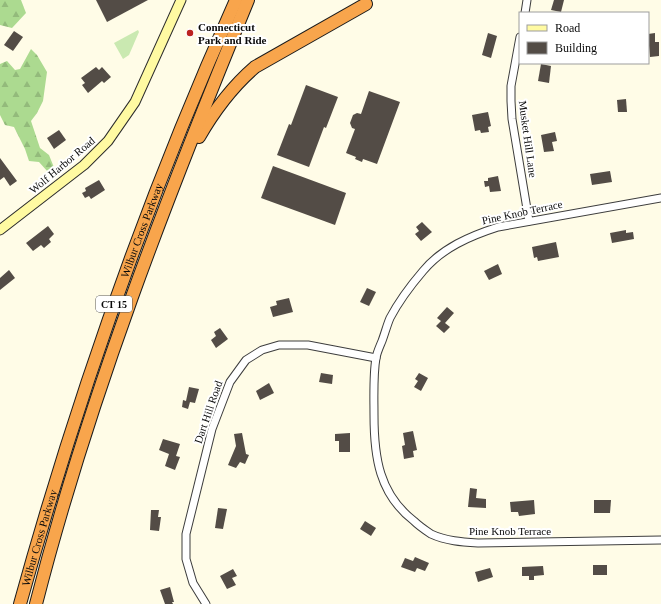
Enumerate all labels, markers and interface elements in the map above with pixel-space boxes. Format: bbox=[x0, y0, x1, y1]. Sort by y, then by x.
legend bbox=[519, 12, 649, 64]
place label: Connecticut Park and Ride bbox=[198, 21, 267, 46]
text: Road bbox=[555, 21, 580, 35]
marker: Connecticut Park and Ride bbox=[185, 28, 195, 38]
text: Building bbox=[555, 41, 597, 55]
street label: Musket Hill Lane bbox=[517, 100, 539, 178]
street label: Wolf Harbor Road bbox=[27, 134, 97, 196]
street label: Wilbur Cross Parkway bbox=[118, 181, 165, 279]
street label: Pine Knob Terrace bbox=[481, 198, 564, 226]
road number: CT 15 bbox=[96, 296, 132, 312]
street label: Dart Hill Road bbox=[192, 379, 224, 445]
street label: Wilbur Cross Parkway bbox=[19, 488, 59, 587]
street label: Pine Knob Terrace bbox=[469, 525, 551, 537]

